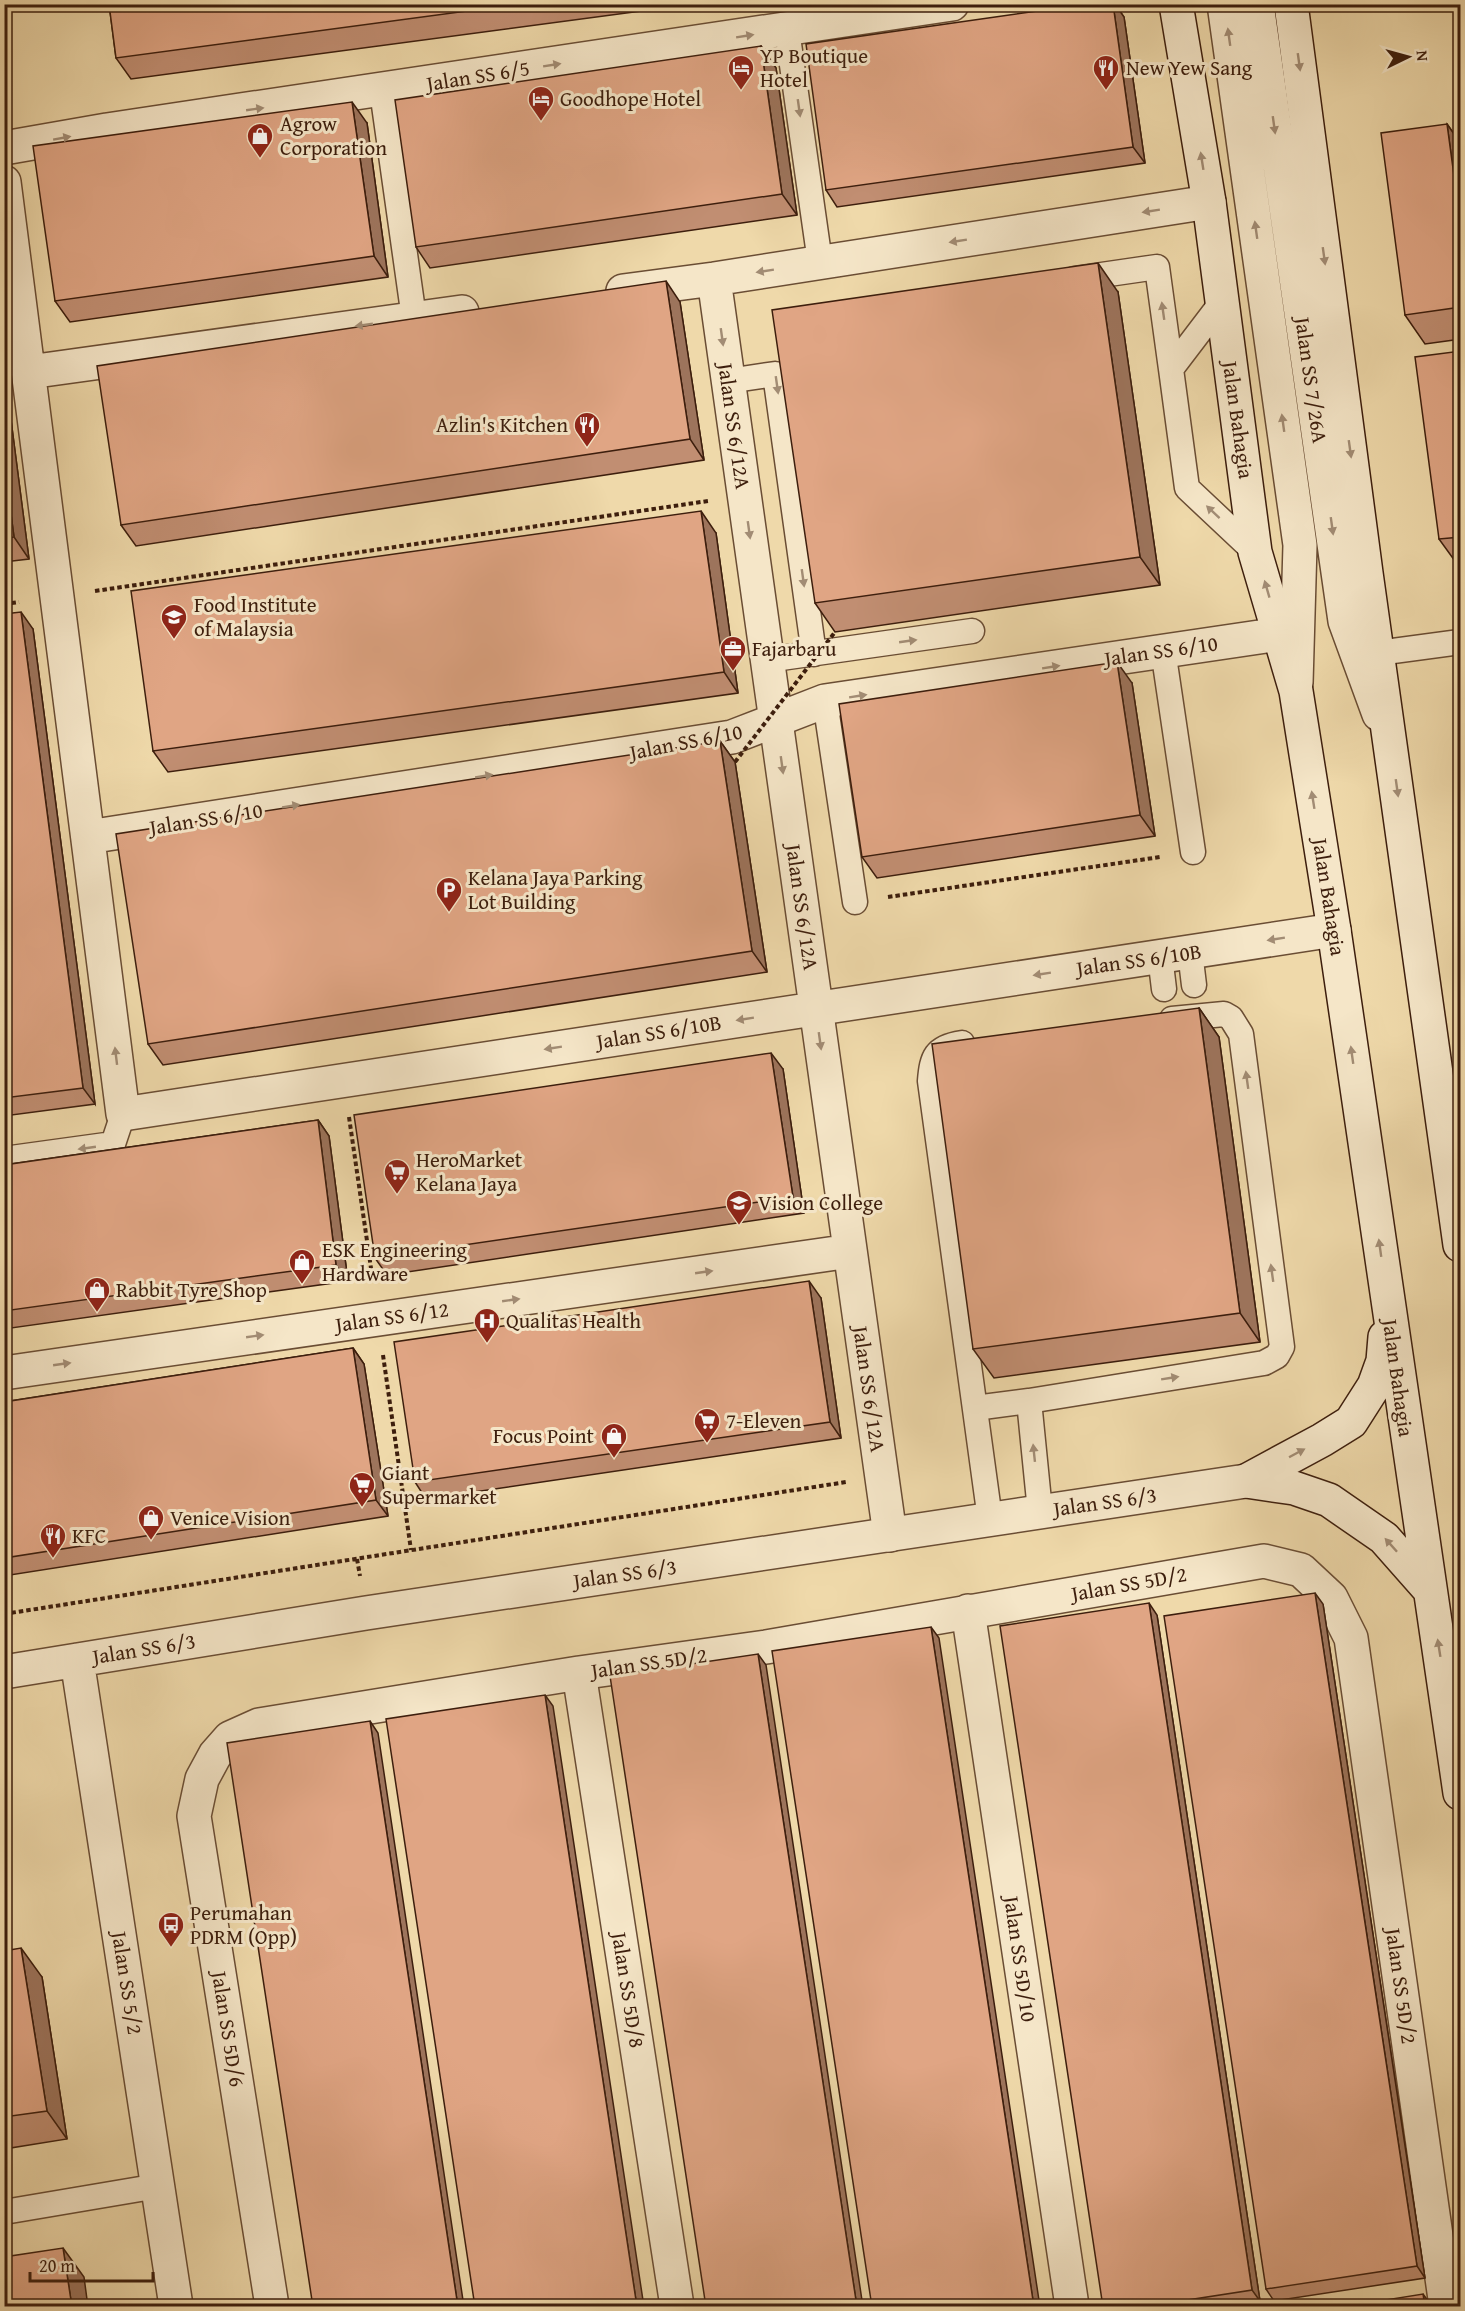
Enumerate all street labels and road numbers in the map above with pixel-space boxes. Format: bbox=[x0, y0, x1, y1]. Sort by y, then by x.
street label: Jalan SS 6/5 bbox=[421, 52, 532, 99]
street label: Jalan SS 7/26A bbox=[1287, 312, 1336, 445]
street label: Jalan Bahagia bbox=[1214, 356, 1262, 481]
street label: Jalan SS 6/12A bbox=[710, 358, 759, 491]
street label: Jalan SS 6/10 bbox=[1099, 627, 1220, 674]
street label: Jalan SS 6/10 bbox=[624, 715, 745, 768]
street label: Jalan SS 6/10 bbox=[144, 794, 265, 843]
street label: Jalan Bahagia bbox=[1304, 833, 1354, 958]
street label: Jalan SS 6/12A bbox=[778, 839, 827, 972]
street label: Jalan SS 6/10B bbox=[1071, 935, 1204, 984]
street label: Jalan SS 6/10B bbox=[591, 1006, 724, 1057]
street label: Jalan SS 6/12 bbox=[330, 1293, 451, 1340]
street label: Jalan Bahagia bbox=[1374, 1314, 1422, 1439]
street label: Jalan SS 6/12A bbox=[845, 1321, 894, 1454]
street label: Jalan SS 6/3 bbox=[1048, 1479, 1159, 1525]
street label: Jalan SS 6/3 bbox=[568, 1551, 679, 1597]
street label: Jalan SS 5D/2 bbox=[1066, 1558, 1189, 1609]
street label: Jalan SS 6/3 bbox=[87, 1625, 198, 1672]
street label: Jalan SS 5D/2 bbox=[586, 1639, 709, 1686]
street label: Jalan SS 5D/10 bbox=[996, 1891, 1045, 2024]
street label: Jalan SS 5D/2 bbox=[1378, 1923, 1425, 2046]
street label: Jalan SS 5/2 bbox=[104, 1926, 151, 2037]
street label: Jalan SS 5D/8 bbox=[604, 1927, 653, 2050]
street label: Jalan SS 5D/6 bbox=[204, 1966, 253, 2089]

